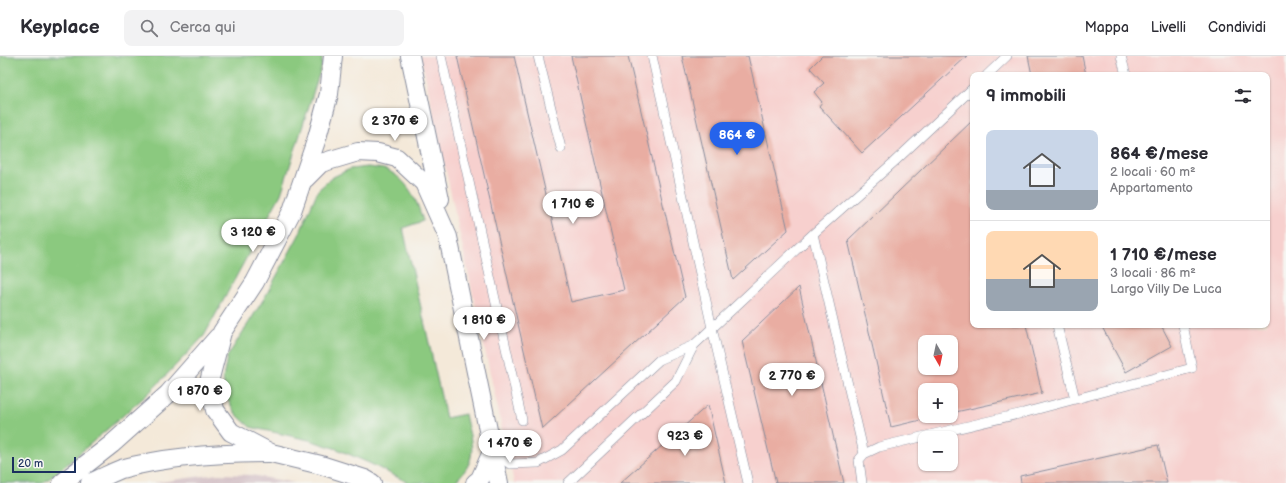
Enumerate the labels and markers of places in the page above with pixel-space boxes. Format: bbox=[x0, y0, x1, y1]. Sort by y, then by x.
pin: 2 370 € bbox=[358, 108, 432, 142]
pin: 864 € bbox=[709, 122, 765, 156]
pin: 1 710 € bbox=[536, 191, 610, 225]
pin: 3 120 € bbox=[216, 219, 290, 253]
pin: 1 810 € bbox=[447, 307, 521, 341]
pin: 2 770 € bbox=[755, 363, 829, 397]
pin: 1 870 € bbox=[163, 378, 237, 412]
pin: 923 € bbox=[657, 423, 713, 457]
pin: 1 470 € bbox=[473, 430, 547, 464]

